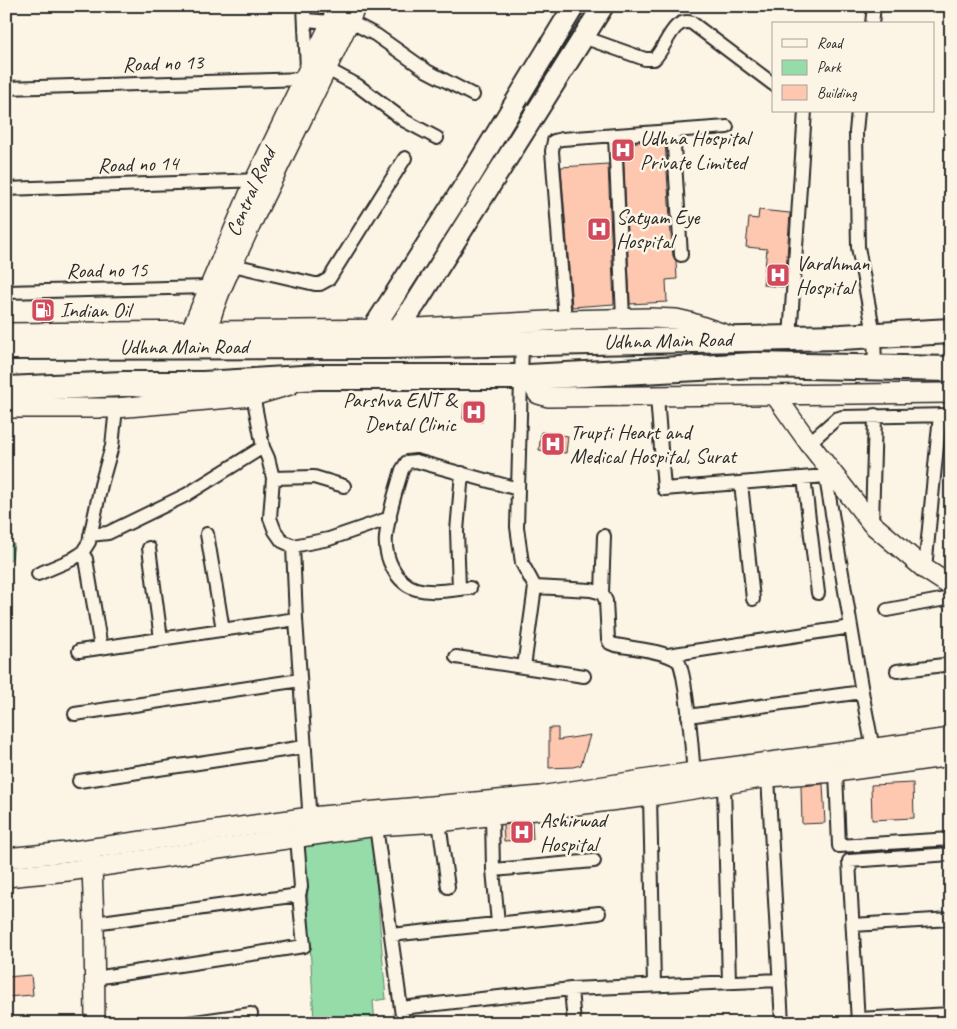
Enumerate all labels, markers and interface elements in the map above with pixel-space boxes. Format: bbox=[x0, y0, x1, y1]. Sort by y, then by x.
legend bbox=[772, 22, 934, 112]
text: Road bbox=[817, 34, 844, 53]
street label: Road no 13 bbox=[122, 49, 206, 77]
text: Park bbox=[817, 58, 842, 77]
text: Building bbox=[817, 84, 857, 103]
place label: Udhna Hospital Private Limited bbox=[640, 125, 753, 175]
hospital icon: Udhna Hospital Private Limited bbox=[610, 137, 636, 163]
street label: Central Road bbox=[220, 140, 283, 240]
street label: Road no 14 bbox=[97, 150, 182, 178]
place label: Satyam Eye Hospital bbox=[616, 204, 701, 254]
hospital icon: Satyam Eye Hospital bbox=[586, 216, 612, 242]
place label: Vardhman Hospital bbox=[796, 250, 870, 300]
street label: Road no 15 bbox=[66, 256, 149, 284]
hospital icon: Vardhman Hospital bbox=[765, 262, 791, 288]
fuel station icon: Indian Oil bbox=[30, 297, 56, 323]
place label: Indian Oil bbox=[60, 297, 134, 323]
street label: Udhna Main Road bbox=[604, 326, 736, 355]
street label: Udhna Main Road bbox=[120, 333, 252, 360]
place label: Parshva ENT & Dental Clinic bbox=[343, 387, 458, 437]
hospital icon: Parshva ENT & Dental Clinic bbox=[461, 399, 487, 425]
place label: Trupti Heart and Medical Hospital, Surat bbox=[570, 419, 738, 469]
hospital icon: Trupti Heart and Medical Hospital, Surat bbox=[540, 431, 566, 457]
place label: Ashirwad Hospital bbox=[540, 807, 610, 857]
hospital icon: Ashirwad Hospital bbox=[509, 819, 535, 845]

